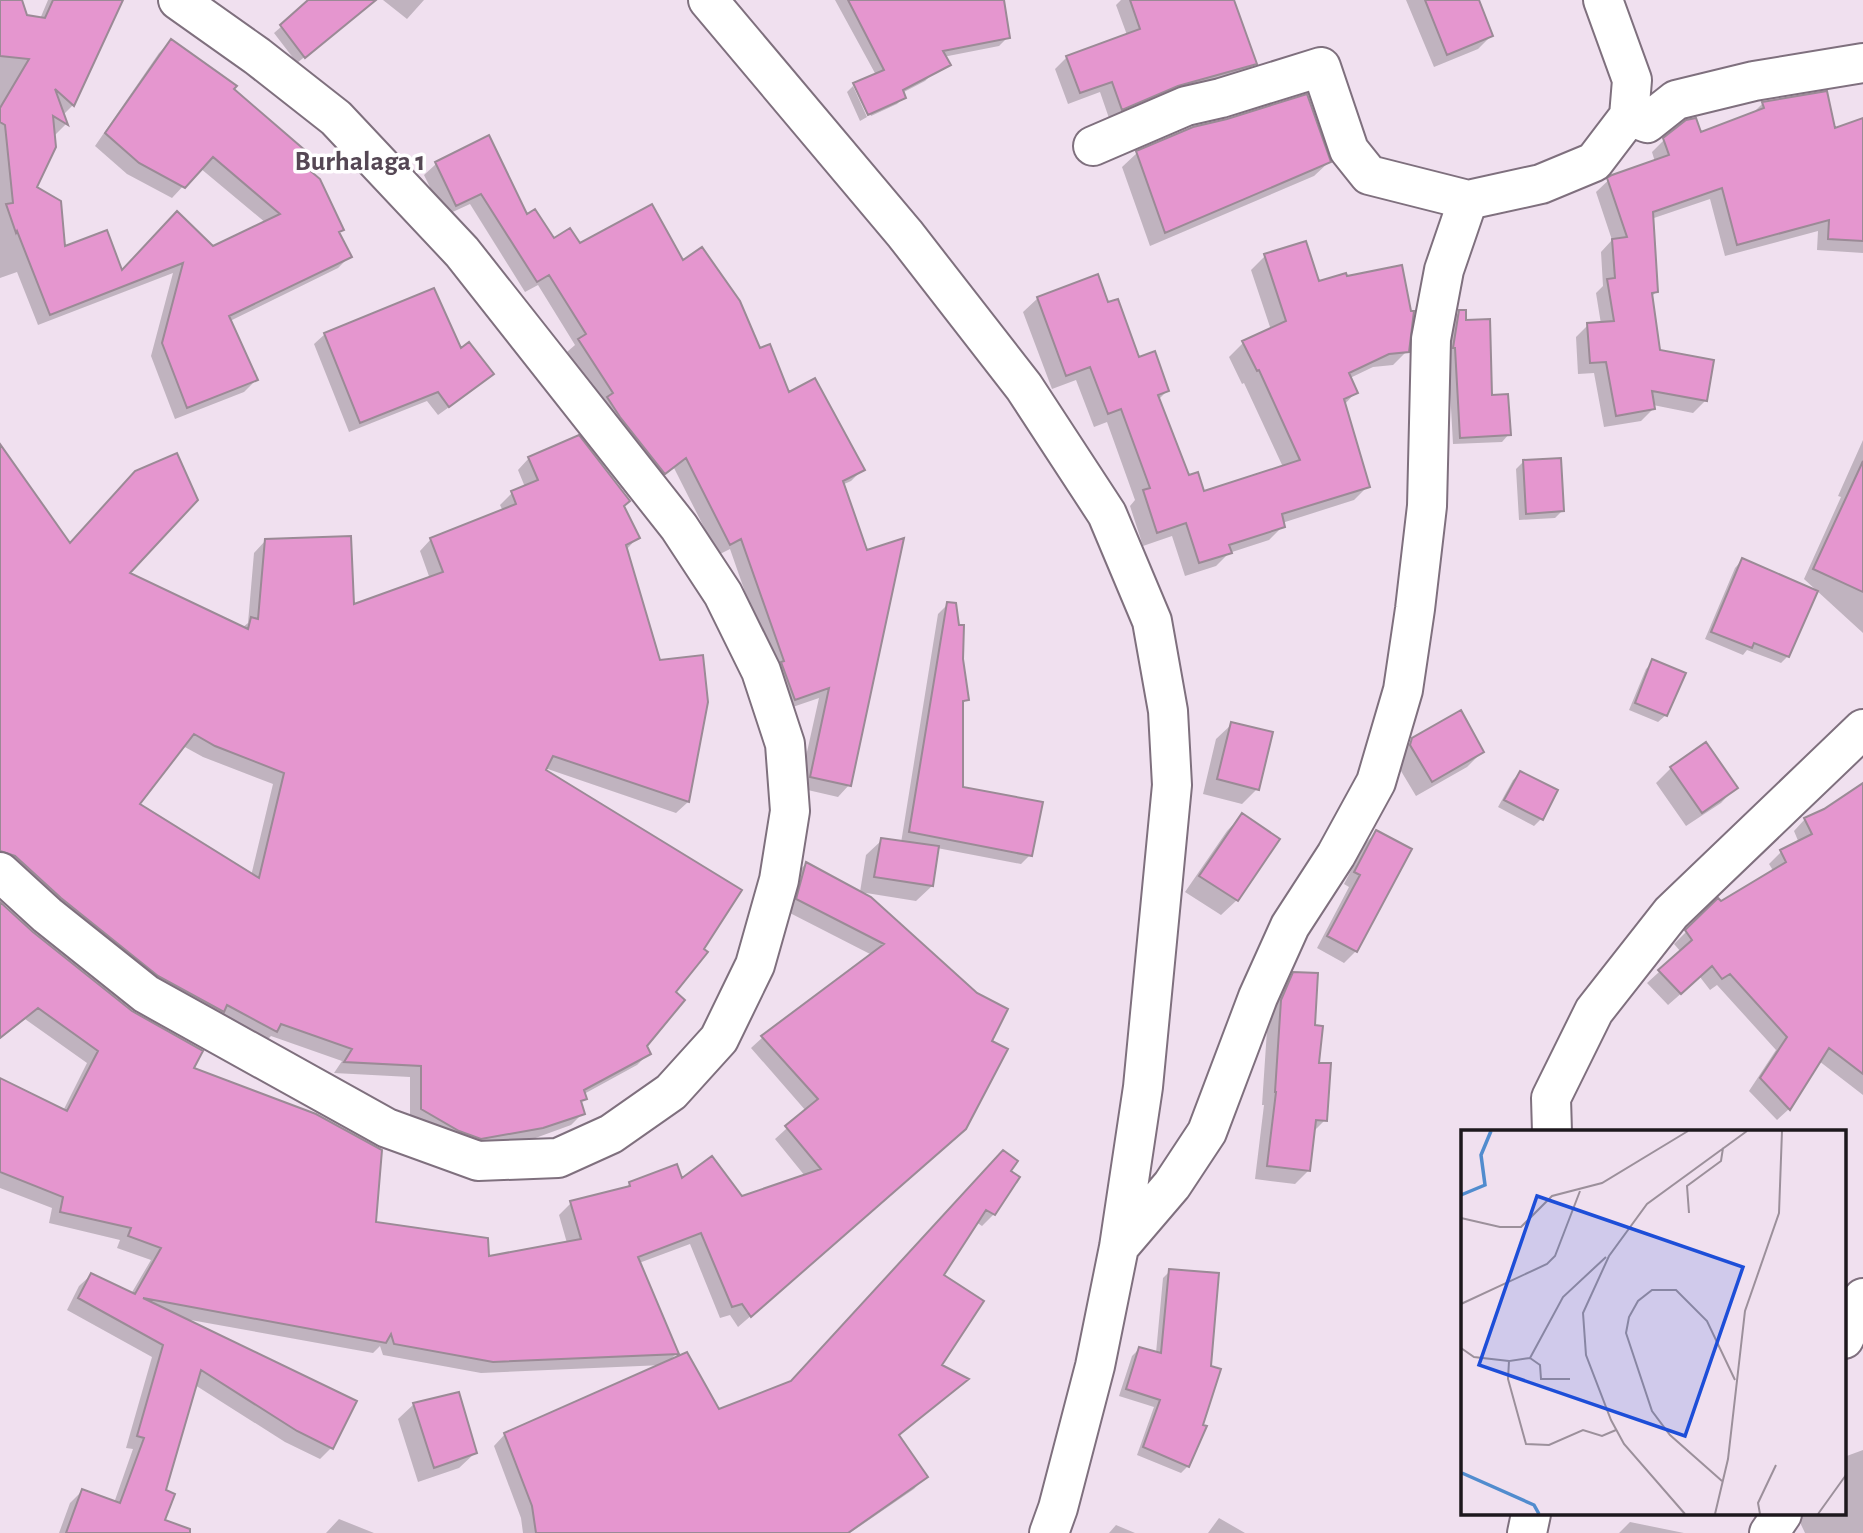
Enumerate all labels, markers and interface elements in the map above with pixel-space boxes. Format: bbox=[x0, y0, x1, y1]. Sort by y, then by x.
district label: Burhalaga 1 bbox=[295, 148, 425, 176]
inset map bbox=[1461, 1130, 1846, 1516]

